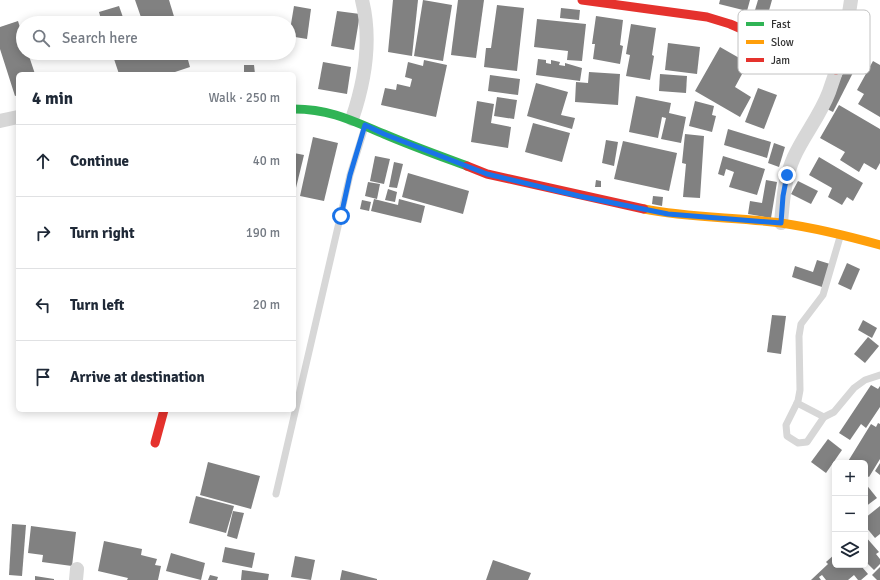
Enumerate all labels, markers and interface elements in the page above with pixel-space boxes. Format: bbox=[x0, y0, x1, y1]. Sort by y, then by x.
legend bbox=[738, 10, 870, 74]
search box bbox=[16, 16, 296, 60]
text: Fast bbox=[771, 18, 791, 31]
icon: search bbox=[30, 27, 52, 49]
text: Search here bbox=[62, 29, 138, 47]
text: Slow bbox=[771, 36, 794, 49]
text: Jam bbox=[771, 54, 790, 67]
text: 4 min bbox=[32, 88, 73, 109]
text: Walk · 250 m bbox=[209, 90, 280, 106]
icon: ahead bbox=[32, 150, 54, 172]
text: Continue bbox=[70, 152, 129, 170]
text: 40 m bbox=[253, 153, 280, 169]
route end bbox=[778, 166, 796, 184]
route start bbox=[332, 207, 350, 225]
icon: right bbox=[32, 222, 54, 244]
text: Turn right bbox=[70, 224, 135, 242]
text: 190 m bbox=[246, 225, 280, 241]
icon: left bbox=[32, 294, 54, 316]
text: Turn left bbox=[70, 296, 124, 314]
text: 20 m bbox=[253, 297, 280, 313]
icon: arrive bbox=[32, 366, 54, 388]
text: Arrive at destination bbox=[70, 368, 205, 386]
map controls bbox=[832, 460, 868, 568]
button: + bbox=[832, 460, 868, 496]
button: − bbox=[832, 496, 868, 532]
button: layers bbox=[832, 532, 868, 568]

